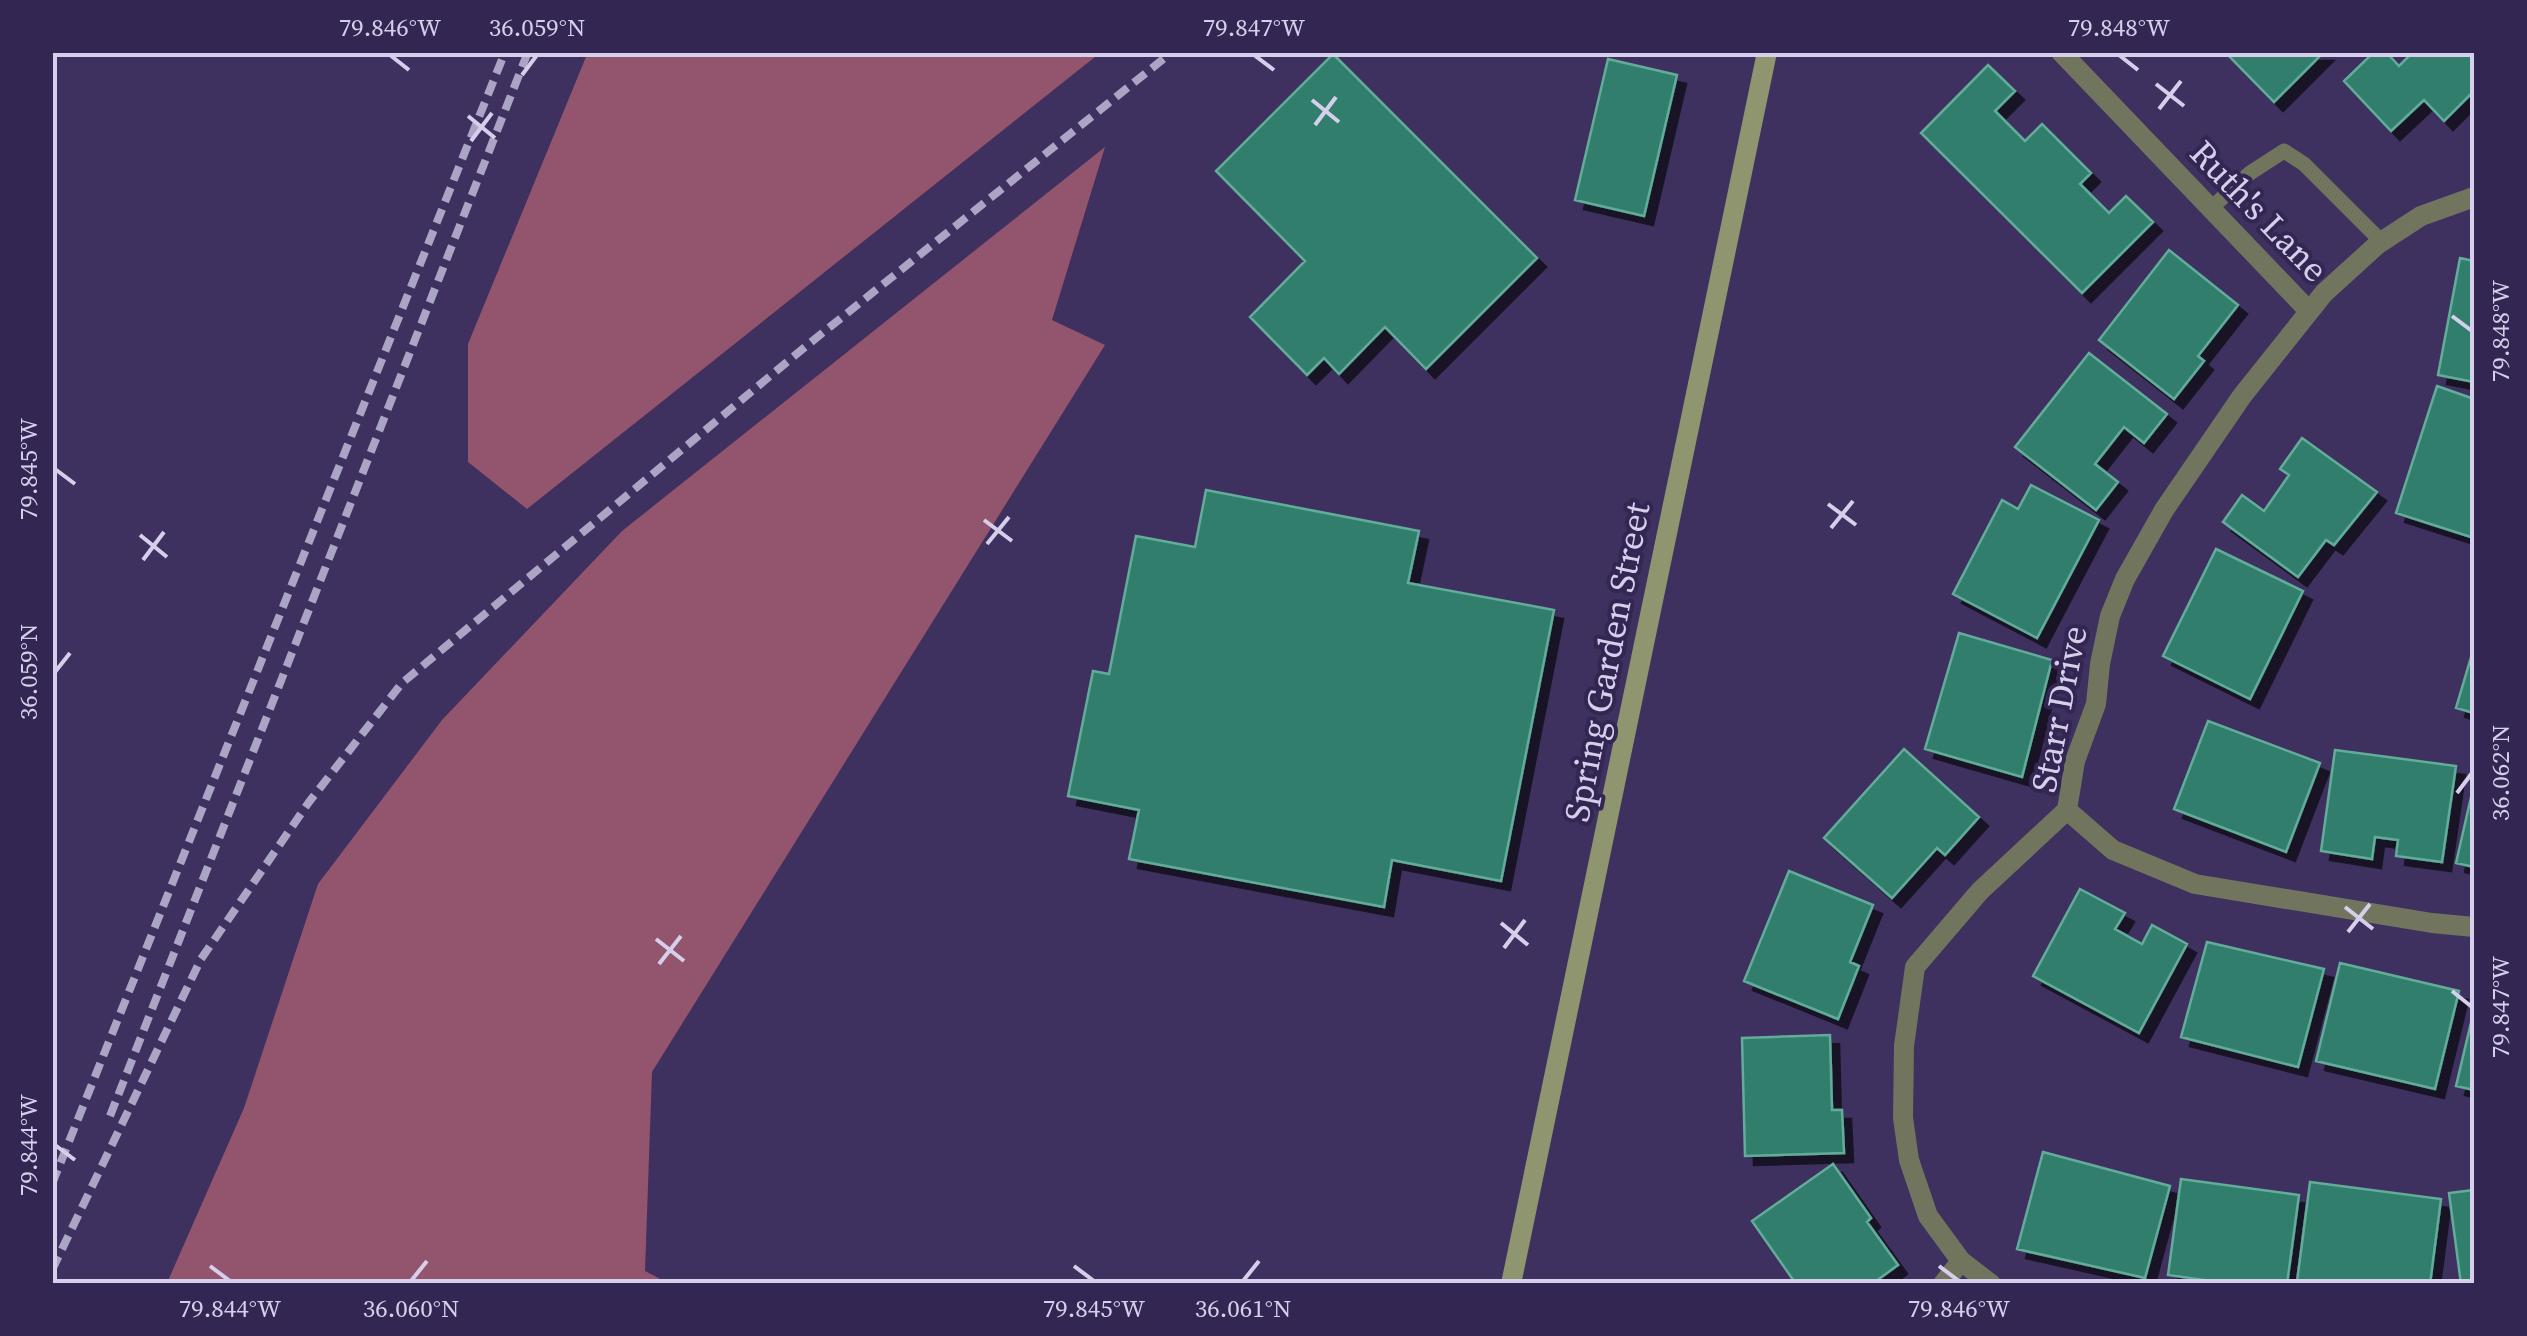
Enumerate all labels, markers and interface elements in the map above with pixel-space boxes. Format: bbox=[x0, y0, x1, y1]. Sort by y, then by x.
text: 79.846°W bbox=[339, 10, 441, 44]
text: 36.059°N bbox=[489, 10, 585, 44]
text: 79.847°W bbox=[1203, 10, 1305, 44]
text: 79.848°W bbox=[2068, 10, 2170, 44]
street label: Ruth's Lane bbox=[2179, 130, 2339, 292]
text: 79.848°W bbox=[2483, 280, 2517, 382]
text: 79.845°W bbox=[11, 418, 45, 520]
street label: Spring Garden Street bbox=[1553, 498, 1662, 826]
street label: Starr Drive bbox=[2019, 622, 2099, 796]
text: 36.059°N bbox=[11, 624, 45, 720]
text: 36.062°N bbox=[2483, 725, 2517, 821]
text: 79.847°W bbox=[2483, 956, 2517, 1058]
text: 79.844°W bbox=[11, 1094, 45, 1196]
text: 79.844°W bbox=[179, 1291, 281, 1325]
text: 36.060°N bbox=[363, 1291, 459, 1325]
text: 79.845°W bbox=[1043, 1291, 1145, 1325]
text: 36.061°N bbox=[1195, 1291, 1291, 1325]
text: 79.846°W bbox=[1908, 1291, 2010, 1325]

